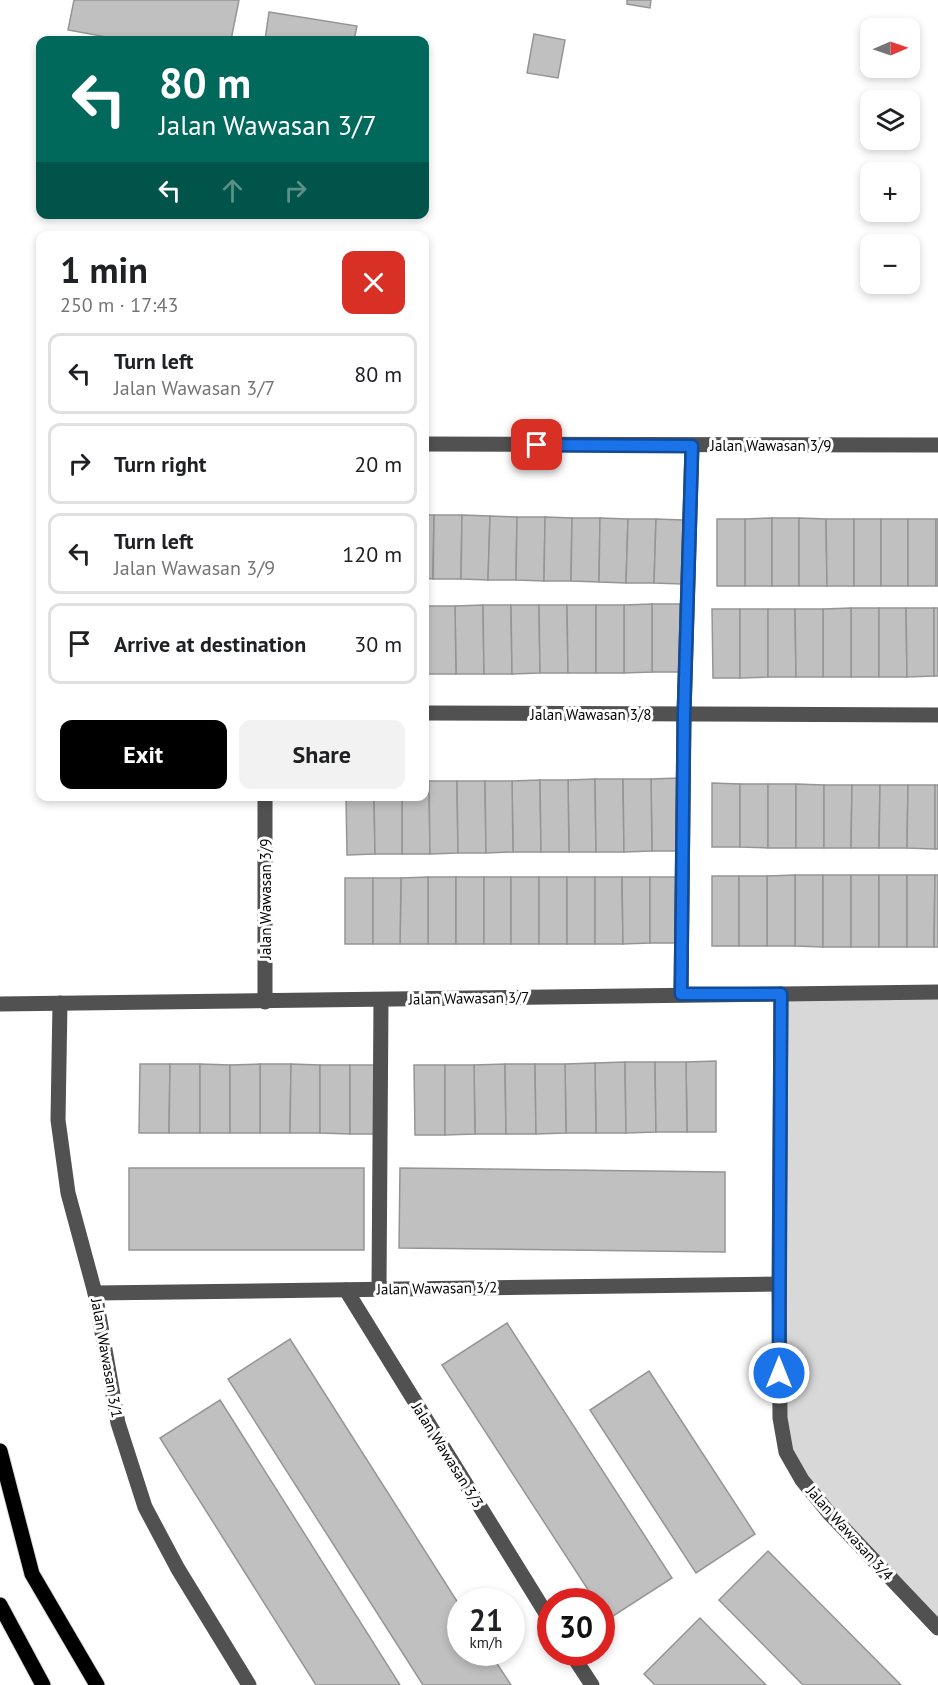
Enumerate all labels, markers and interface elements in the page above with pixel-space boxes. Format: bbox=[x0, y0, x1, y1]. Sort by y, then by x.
north arrow bbox=[860, 18, 920, 78]
map controls bbox=[860, 18, 920, 294]
text: 80 m bbox=[159, 55, 251, 110]
icon: left bbox=[60, 60, 138, 138]
button: layers bbox=[860, 90, 920, 150]
text: Jalan Wawasan 3/7 bbox=[159, 108, 377, 142]
button: + bbox=[860, 162, 920, 222]
icon: left bbox=[153, 174, 186, 207]
icon: ahead bbox=[216, 174, 249, 207]
icon: right bbox=[279, 174, 312, 207]
button: − bbox=[860, 234, 920, 294]
text: 1 min bbox=[60, 246, 148, 293]
button: close bbox=[342, 251, 405, 314]
text: 250 m · 17:43 bbox=[60, 292, 178, 318]
text: Turn left bbox=[114, 347, 194, 375]
icon: left bbox=[63, 357, 96, 390]
text: 80 m bbox=[354, 360, 402, 388]
text: Jalan Wawasan 3/7 bbox=[114, 375, 275, 401]
pin bbox=[511, 419, 562, 470]
icon: arrive bbox=[520, 428, 553, 461]
street label: Jalan Wawasan 3/9 bbox=[710, 436, 831, 455]
icon: right bbox=[63, 447, 96, 480]
text: Turn right bbox=[114, 450, 206, 478]
text: 20 m bbox=[354, 450, 402, 478]
text: Turn left bbox=[114, 527, 194, 555]
icon: left bbox=[63, 537, 96, 570]
text: 120 m bbox=[342, 540, 402, 568]
text: Jalan Wawasan 3/9 bbox=[114, 555, 275, 581]
icon: arrive bbox=[63, 627, 96, 660]
text: Arrive at destination bbox=[114, 630, 306, 658]
text: 30 m bbox=[354, 630, 402, 658]
street label: Jalan Wawasan 3/8 bbox=[530, 705, 651, 724]
button: Exit bbox=[60, 720, 227, 789]
button: Share bbox=[239, 720, 405, 789]
street label: Jalan Wawasan 3/9 bbox=[256, 839, 275, 960]
street label: Jalan Wawasan 3/7 bbox=[407, 987, 530, 1009]
street label: Jalan Wawasan 3/2 bbox=[375, 1277, 498, 1299]
street label: Jalan Wawasan 3/1 bbox=[87, 1296, 127, 1419]
position arrow bbox=[747, 1341, 811, 1405]
street label: Jalan Wawasan 3/3 bbox=[407, 1398, 488, 1511]
street label: Jalan Wawasan 3/4 bbox=[802, 1481, 898, 1584]
speed limit sign: 30 bbox=[537, 1588, 615, 1666]
text: 21 bbox=[469, 1600, 503, 1639]
text: km/h bbox=[470, 1633, 502, 1652]

